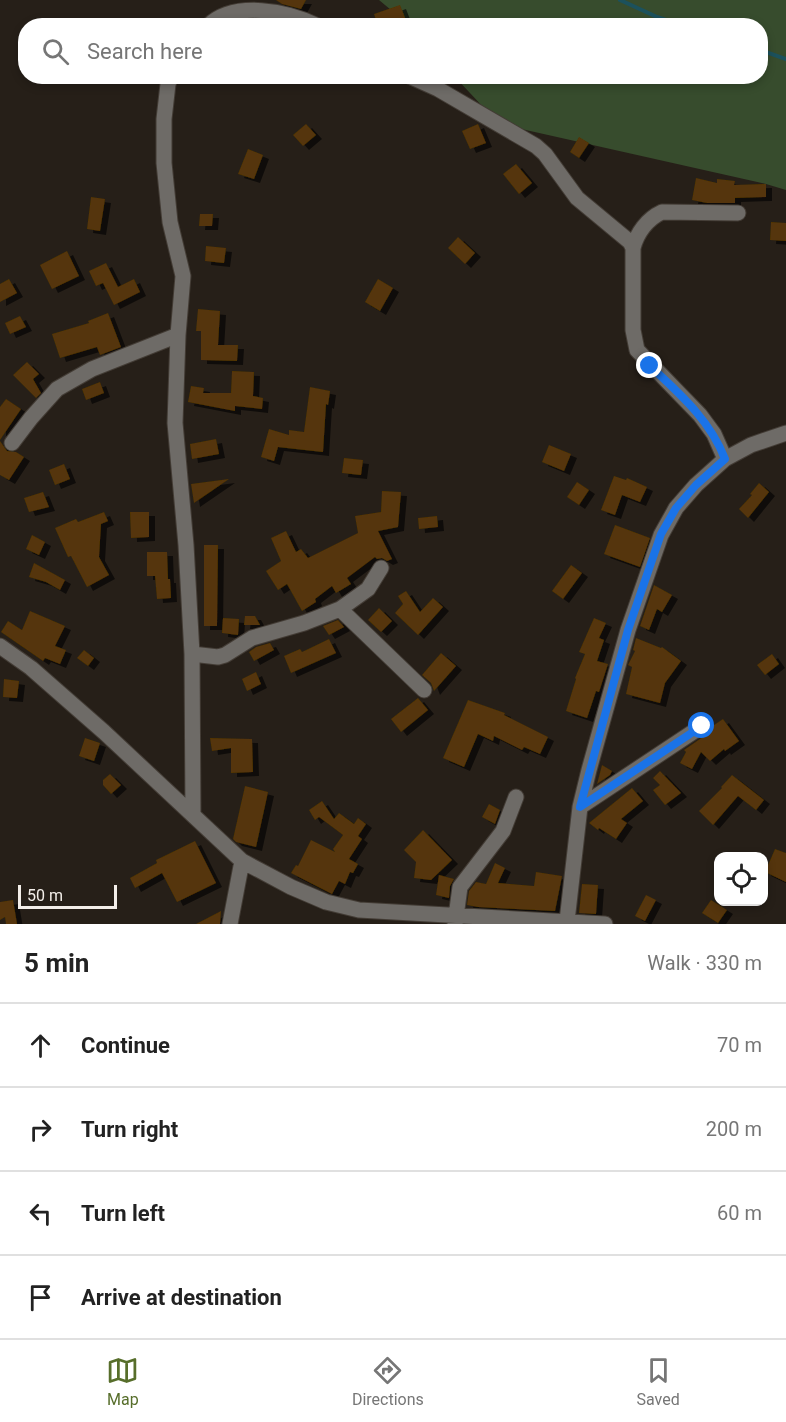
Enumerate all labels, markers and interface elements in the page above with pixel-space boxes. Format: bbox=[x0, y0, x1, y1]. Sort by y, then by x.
search box bbox=[18, 18, 768, 84]
icon: search bbox=[39, 35, 72, 68]
text: Search here bbox=[87, 39, 203, 64]
route end bbox=[636, 352, 662, 378]
route start bbox=[688, 712, 714, 738]
map controls bbox=[714, 852, 768, 906]
button: locate bbox=[714, 852, 768, 906]
scale bar bbox=[18, 882, 117, 910]
text: 50 m bbox=[27, 886, 63, 905]
text: 5 min bbox=[24, 948, 89, 978]
text: Walk · 330 m bbox=[647, 951, 762, 975]
icon: ahead bbox=[24, 1029, 57, 1062]
text: Continue bbox=[81, 1033, 170, 1058]
text: 70 m bbox=[717, 1033, 762, 1057]
icon: right bbox=[24, 1113, 57, 1146]
text: Turn right bbox=[81, 1117, 178, 1142]
text: 200 m bbox=[706, 1117, 762, 1141]
icon: left bbox=[24, 1197, 57, 1230]
text: Turn left bbox=[81, 1201, 165, 1226]
text: 60 m bbox=[717, 1201, 762, 1225]
icon: arrive bbox=[24, 1281, 57, 1314]
text: Arrive at destination bbox=[81, 1285, 282, 1310]
tab: Map bbox=[106, 1354, 139, 1409]
tab: Directions bbox=[352, 1354, 424, 1409]
tab: Saved bbox=[636, 1354, 680, 1409]

